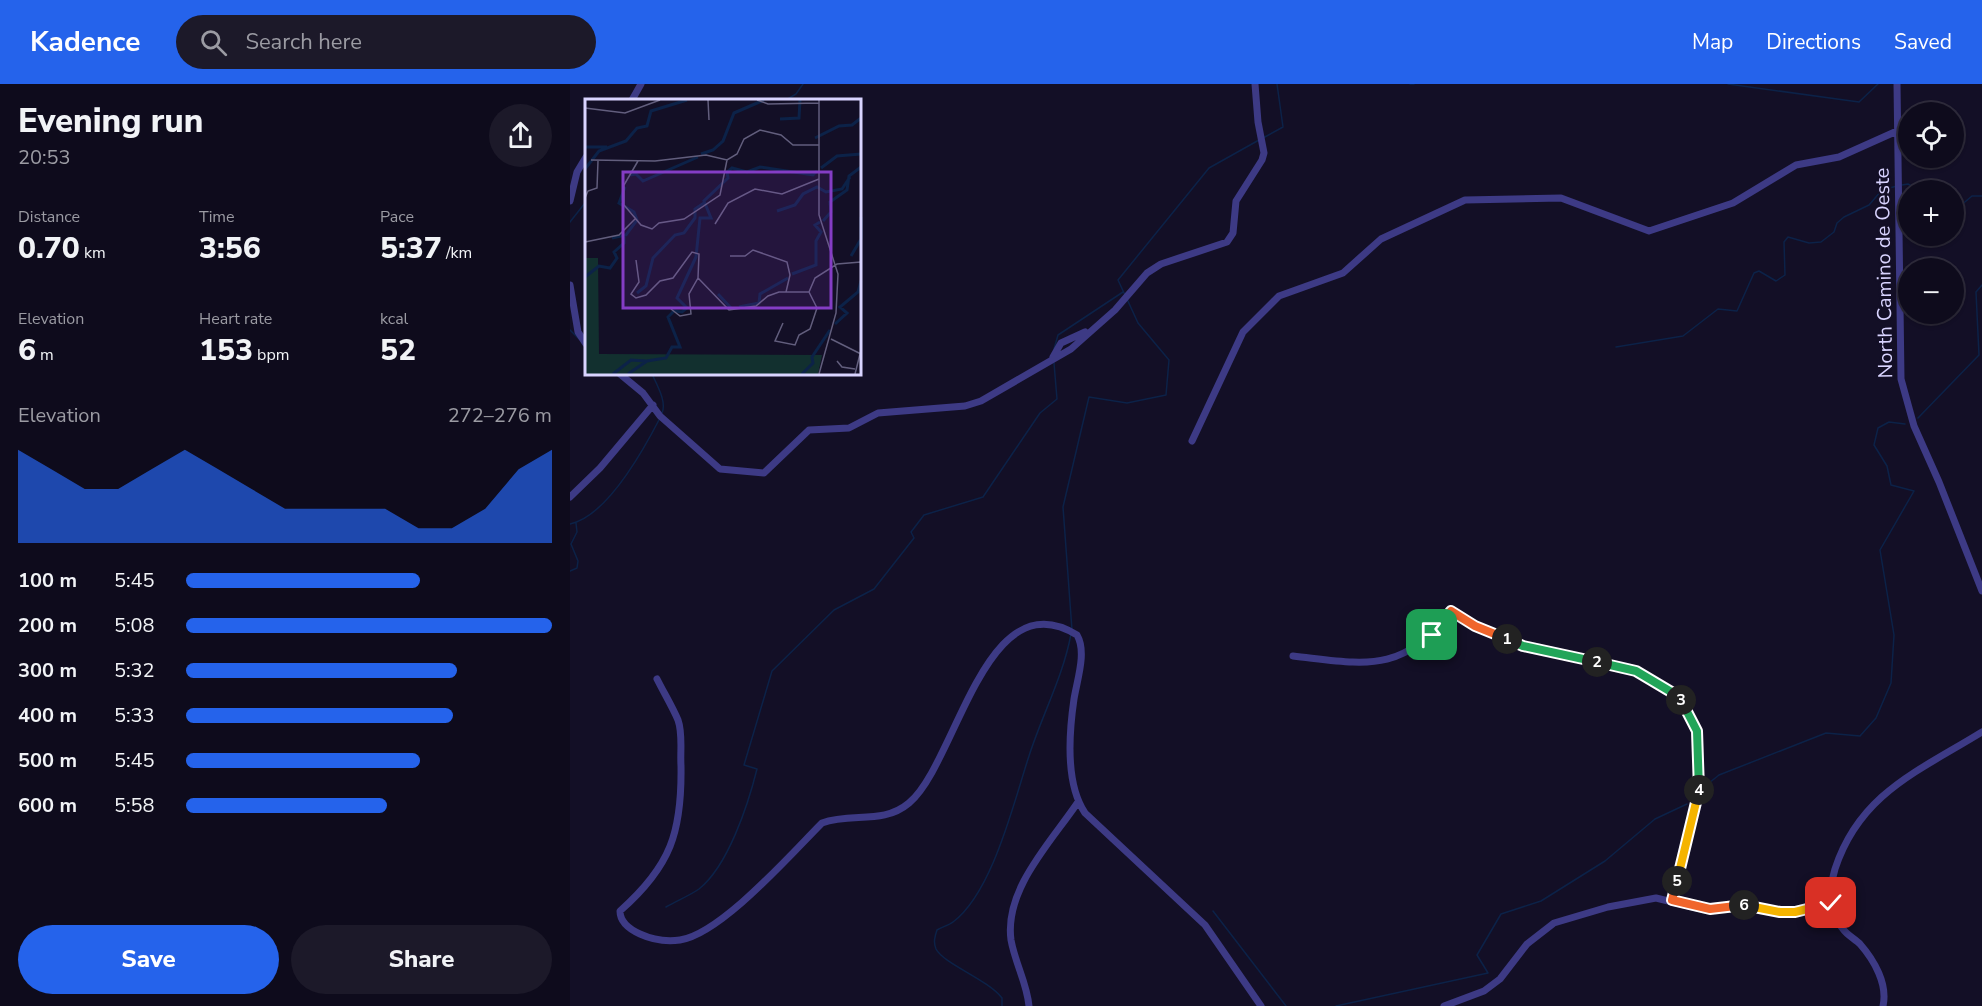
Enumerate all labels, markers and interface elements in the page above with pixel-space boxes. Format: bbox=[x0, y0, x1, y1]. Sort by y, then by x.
search box bbox=[176, 15, 596, 69]
text: Kadence bbox=[30, 23, 140, 61]
icon: search bbox=[197, 26, 230, 59]
text: Search here bbox=[245, 27, 362, 57]
text: Map bbox=[1692, 28, 1733, 56]
text: Directions bbox=[1766, 28, 1861, 56]
text: Saved bbox=[1894, 28, 1952, 56]
text: Evening run bbox=[18, 99, 203, 144]
inset map bbox=[585, 99, 861, 375]
map controls bbox=[1898, 102, 1964, 324]
button: locate bbox=[1898, 102, 1964, 168]
button: share bbox=[489, 104, 552, 167]
text: 20:53 bbox=[18, 144, 71, 171]
street label: North Camino de Oeste bbox=[1869, 167, 1899, 379]
button: + bbox=[1898, 180, 1964, 246]
text: Distance bbox=[18, 206, 80, 228]
text: Time bbox=[199, 206, 235, 228]
text: Pace bbox=[380, 206, 414, 228]
text: 0.70 bbox=[18, 228, 80, 269]
text: 3:56 bbox=[199, 228, 261, 269]
text: 5:37 bbox=[380, 228, 442, 269]
text: km bbox=[80, 242, 106, 264]
text: /km bbox=[442, 242, 472, 264]
button: − bbox=[1898, 258, 1964, 324]
text: Elevation bbox=[18, 308, 84, 330]
text: Heart rate bbox=[199, 308, 272, 330]
text: kcal bbox=[380, 308, 408, 330]
text: 6 bbox=[18, 330, 36, 371]
text: 153 bbox=[199, 330, 253, 371]
text: 52 bbox=[380, 330, 416, 371]
text: m bbox=[36, 344, 54, 366]
text: bpm bbox=[253, 344, 289, 366]
text: Elevation bbox=[18, 402, 101, 429]
text: 272–276 m bbox=[448, 402, 552, 429]
text: 100 m bbox=[18, 567, 77, 594]
text: 5:45 bbox=[114, 567, 155, 594]
pin bbox=[1406, 609, 1457, 660]
text: 200 m bbox=[18, 612, 77, 639]
text: 5:08 bbox=[114, 612, 155, 639]
icon: arrive bbox=[1415, 618, 1448, 651]
pin: 1 bbox=[1492, 624, 1522, 654]
text: 1 bbox=[1502, 628, 1512, 650]
pin: 2 bbox=[1582, 647, 1612, 677]
text: 2 bbox=[1592, 651, 1602, 673]
text: 300 m bbox=[18, 657, 77, 684]
text: 5:32 bbox=[114, 657, 155, 684]
pin: 3 bbox=[1666, 685, 1696, 715]
text: 3 bbox=[1676, 689, 1686, 711]
text: 400 m bbox=[18, 702, 77, 729]
text: 5:33 bbox=[114, 702, 155, 729]
text: 500 m bbox=[18, 747, 77, 774]
text: 5:45 bbox=[114, 747, 155, 774]
pin: 4 bbox=[1684, 775, 1714, 805]
text: 4 bbox=[1694, 779, 1704, 801]
text: 600 m bbox=[18, 792, 77, 819]
text: 5:58 bbox=[114, 792, 155, 819]
pin: 5 bbox=[1662, 866, 1692, 896]
text: 5 bbox=[1672, 870, 1682, 892]
pin bbox=[1805, 877, 1856, 928]
icon: check bbox=[1814, 886, 1847, 919]
pin: 6 bbox=[1729, 890, 1759, 920]
text: 6 bbox=[1739, 894, 1749, 916]
button: Save bbox=[18, 925, 279, 994]
button: Share bbox=[291, 925, 552, 994]

